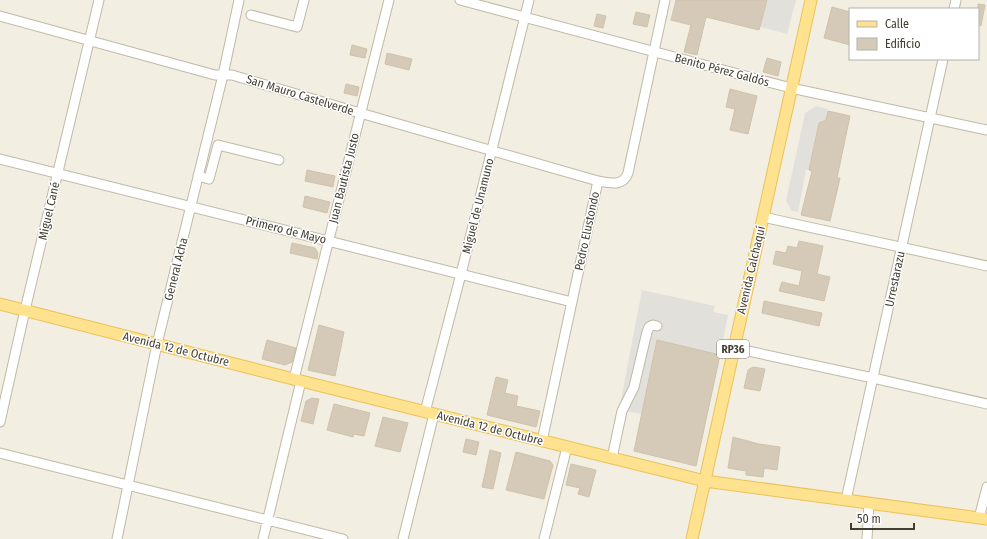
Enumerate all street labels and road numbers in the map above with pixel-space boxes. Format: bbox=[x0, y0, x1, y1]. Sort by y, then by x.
street label: Benito Pérez Galdós bbox=[673, 51, 771, 89]
street label: San Mauro Castelverde bbox=[245, 72, 356, 118]
street label: Juan Bautista Justo bbox=[326, 131, 362, 225]
street label: Miguel de Unamuno bbox=[459, 157, 497, 255]
street label: Miguel Cané bbox=[35, 180, 63, 242]
street label: Pedro Elustondo bbox=[572, 190, 602, 272]
street label: Primero de Mayo bbox=[244, 213, 328, 247]
street label: Avenida Calchaquí bbox=[734, 225, 768, 315]
street label: General Acha bbox=[161, 236, 191, 302]
street label: Urrestarazu bbox=[882, 250, 908, 308]
street label: Avenida 12 de Octubre bbox=[121, 329, 231, 369]
road number: RP36 bbox=[717, 340, 749, 358]
street label: Avenida 12 de Octubre bbox=[435, 408, 545, 448]

